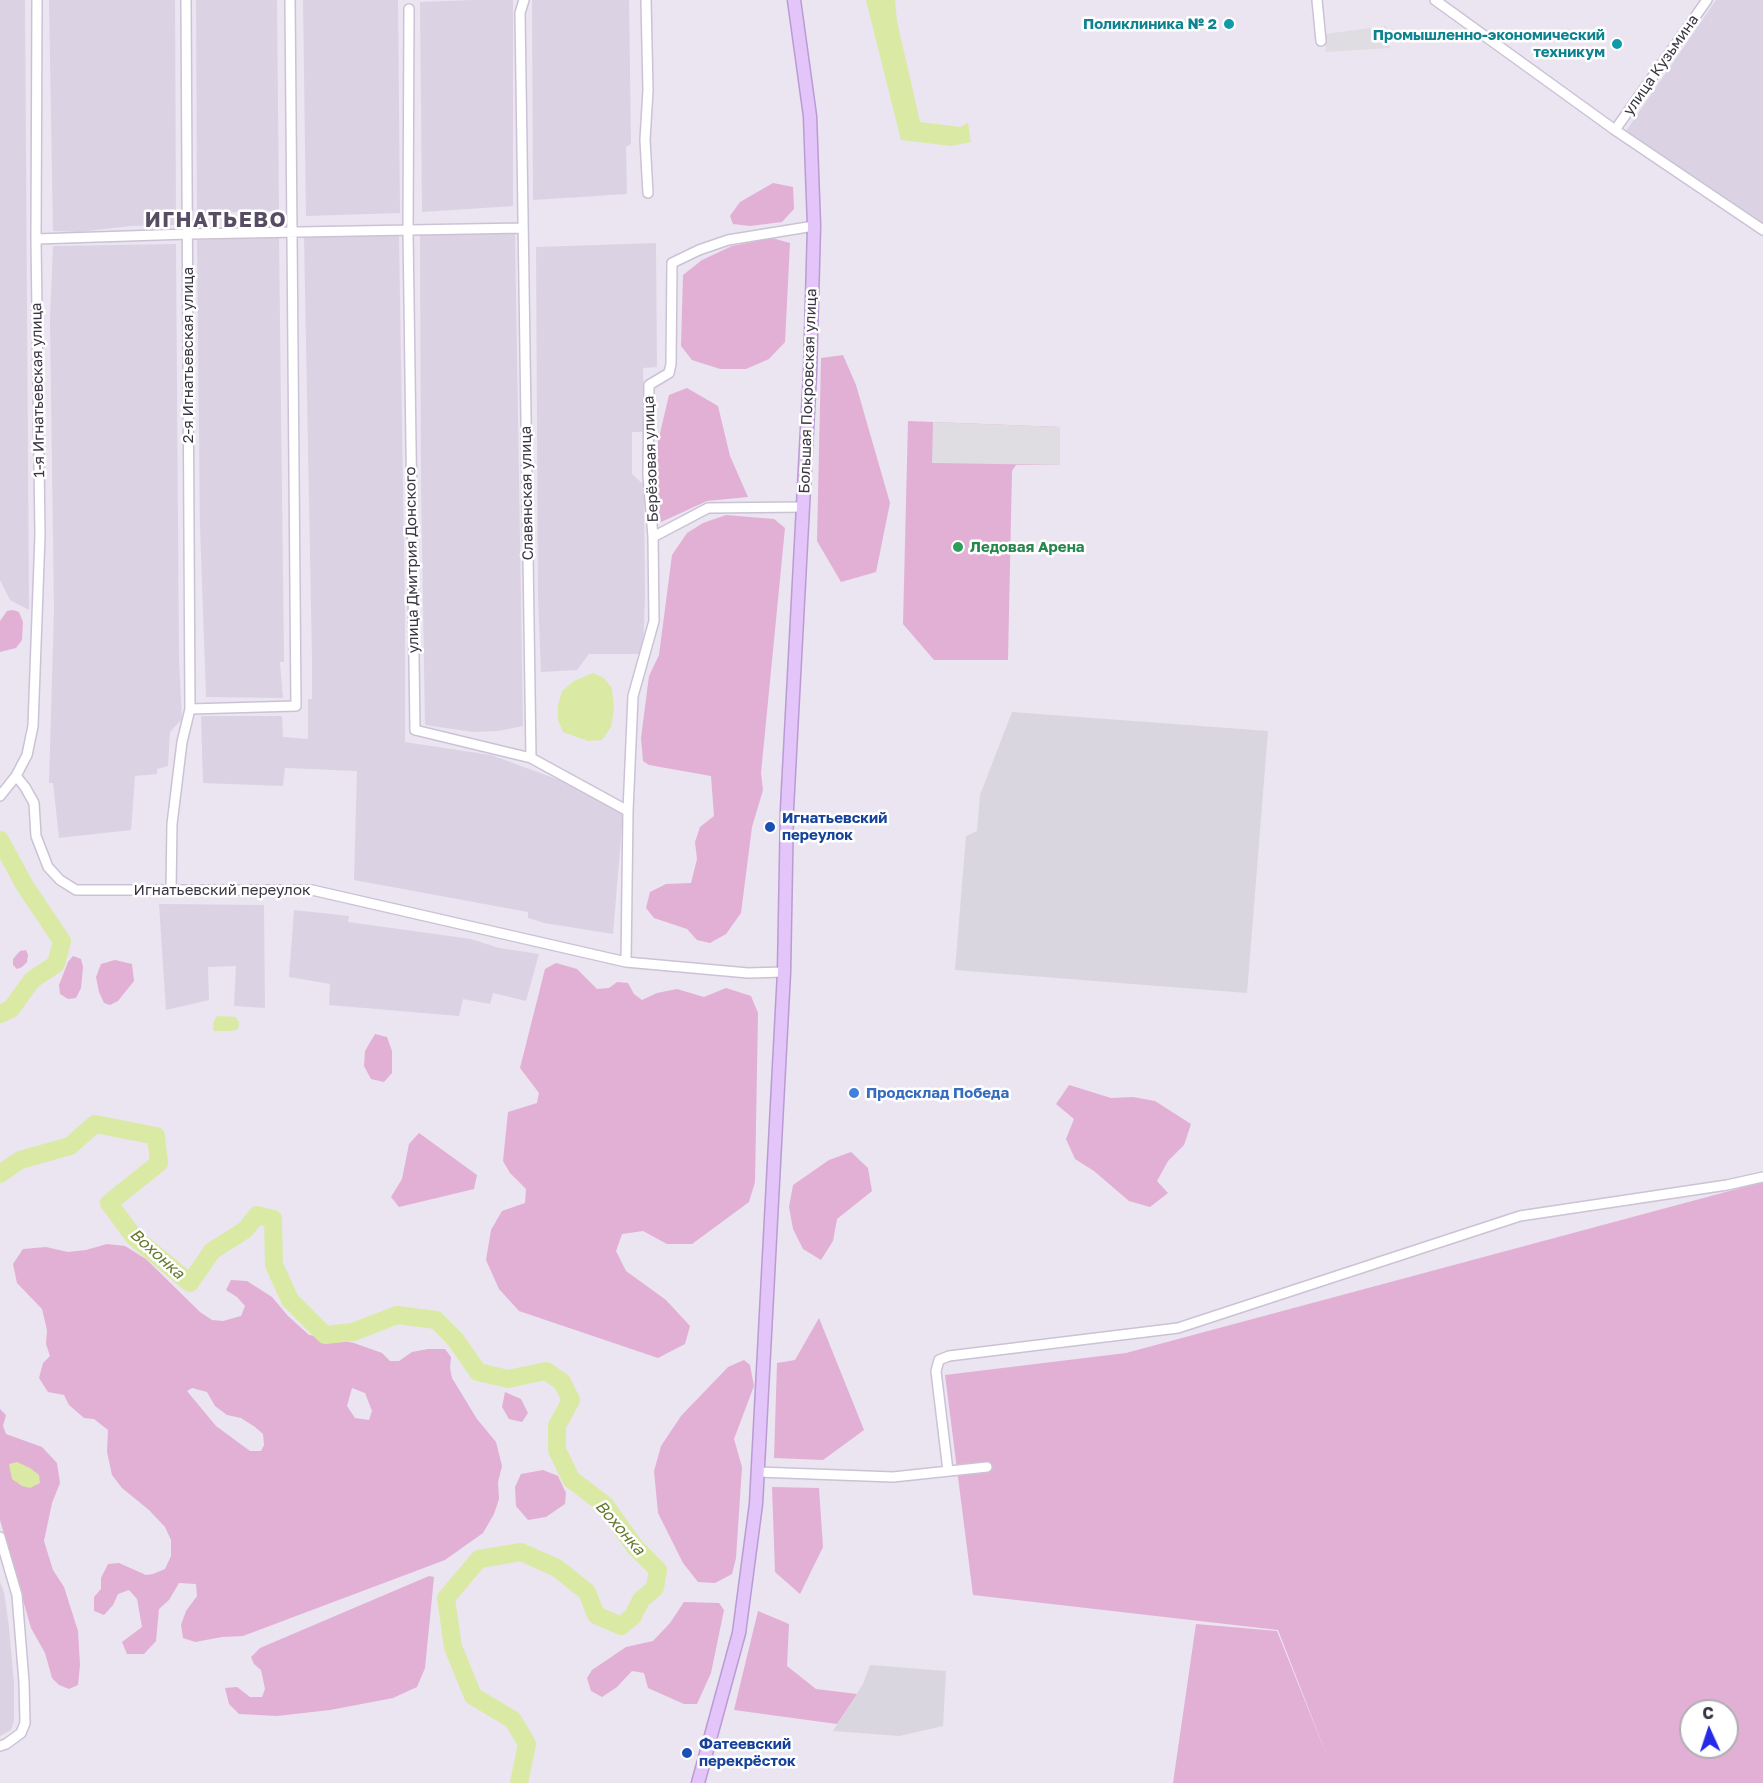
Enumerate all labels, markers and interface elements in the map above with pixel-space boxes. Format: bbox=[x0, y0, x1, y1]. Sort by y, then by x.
street label: улица Кузьмина bbox=[1619, 11, 1703, 119]
place label: Поликлиника № 2 bbox=[1083, 15, 1217, 33]
marker: Поликлиника № 2 bbox=[1222, 17, 1236, 31]
place label: Промышленно-экономический техникум bbox=[1373, 26, 1605, 61]
marker: Промышленно-экономический техникум bbox=[1610, 37, 1624, 51]
district label: ИГНАТЬЕВО bbox=[145, 207, 287, 233]
street label: 2-я Игнатьевская улица bbox=[179, 267, 197, 443]
street label: Большая Покровская улица bbox=[795, 288, 821, 494]
street label: 1-я Игнатьевская улица bbox=[27, 302, 49, 478]
street label: Берёзовая улица bbox=[640, 395, 662, 523]
street label: Славянская улица bbox=[517, 426, 537, 560]
street label: улица Дмитрия Донского bbox=[401, 466, 423, 654]
place label: Ледовая Арена bbox=[970, 538, 1085, 556]
marker: Ледовая Арена bbox=[951, 540, 965, 554]
place label: Игнатьевский переулок bbox=[782, 809, 887, 844]
marker: Игнатьевский переулок bbox=[763, 820, 777, 834]
street label: Игнатьевский переулок bbox=[134, 881, 310, 899]
place label: Продсклад Победа bbox=[866, 1084, 1009, 1102]
marker: Продсклад Победа bbox=[847, 1086, 861, 1100]
water label: Вохонка bbox=[126, 1225, 188, 1283]
water label: Вохонка bbox=[591, 1497, 649, 1559]
north arrow bbox=[1679, 1699, 1739, 1759]
text: С bbox=[1702, 1703, 1714, 1723]
place label: Фатеевский перекрёсток bbox=[699, 1735, 796, 1770]
marker: Фатеевский перекрёсток bbox=[680, 1746, 694, 1760]

